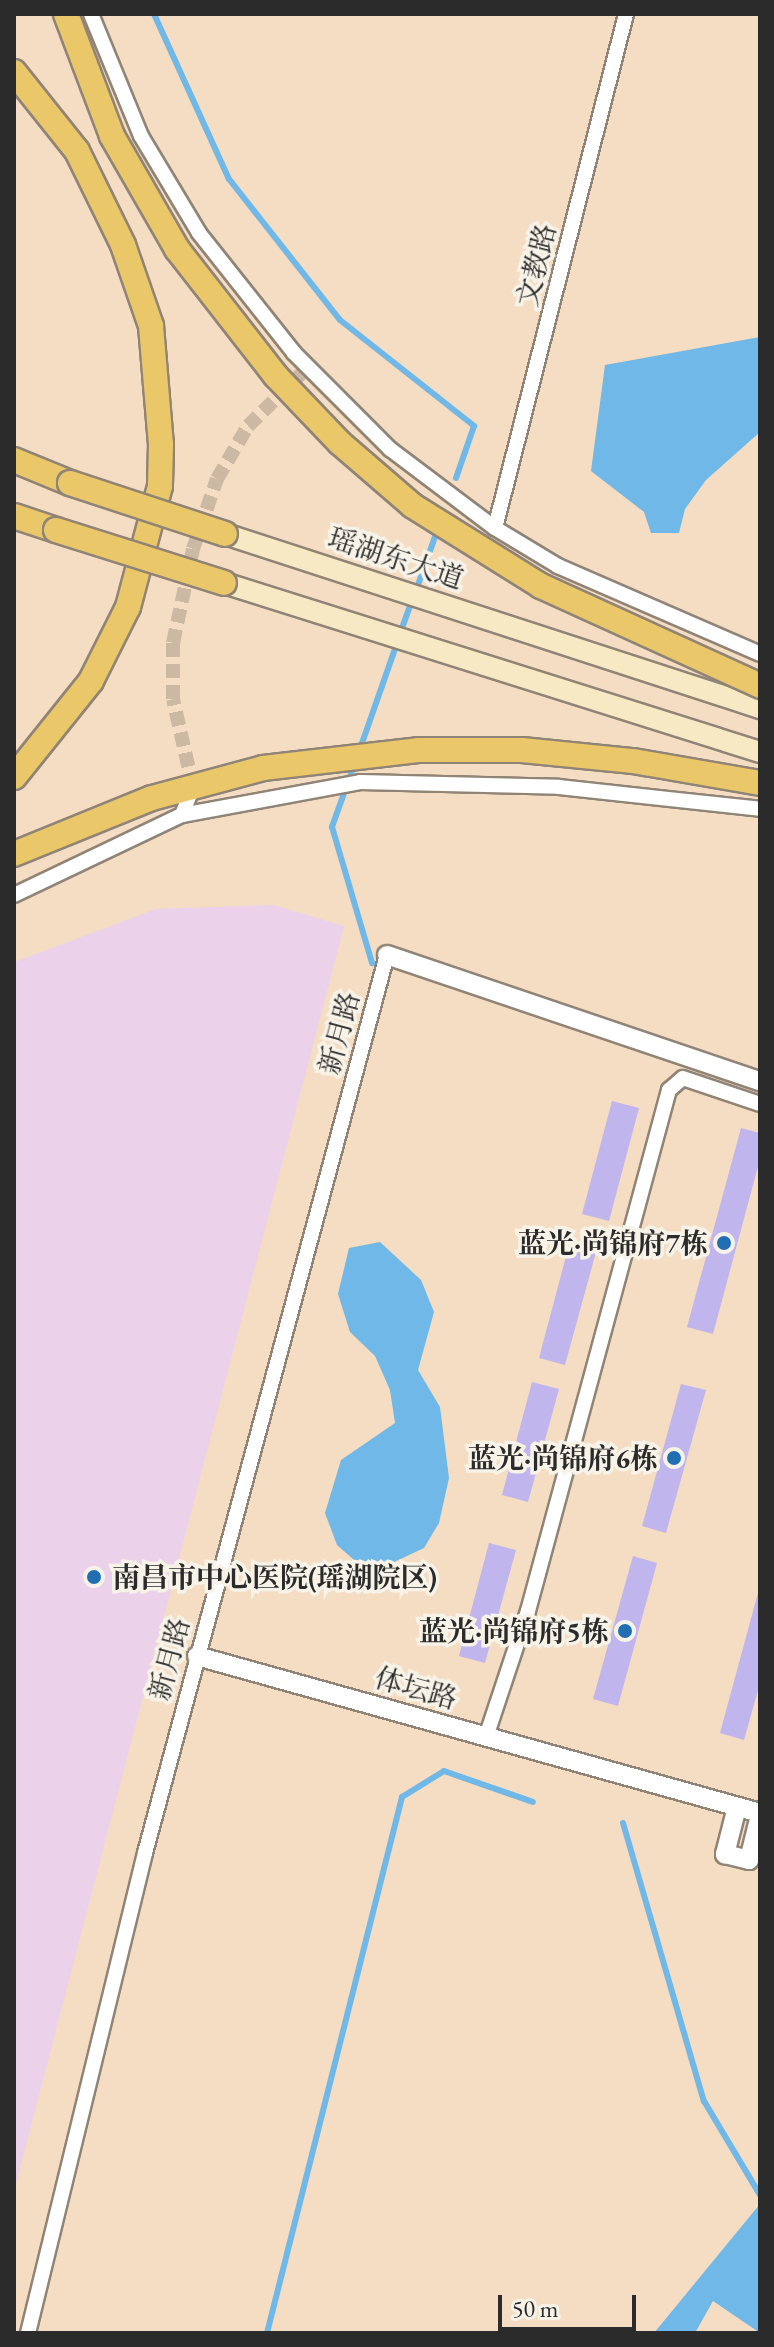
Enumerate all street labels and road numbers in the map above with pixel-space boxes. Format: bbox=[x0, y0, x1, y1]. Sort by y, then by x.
street label: 文教路 bbox=[510, 220, 562, 310]
street label: 瑶湖东大道 bbox=[324, 520, 468, 596]
street label: 新月路 bbox=[312, 988, 366, 1078]
street label: 新月路 bbox=[142, 1614, 196, 1704]
street label: 体坛路 bbox=[371, 1660, 461, 1716]

